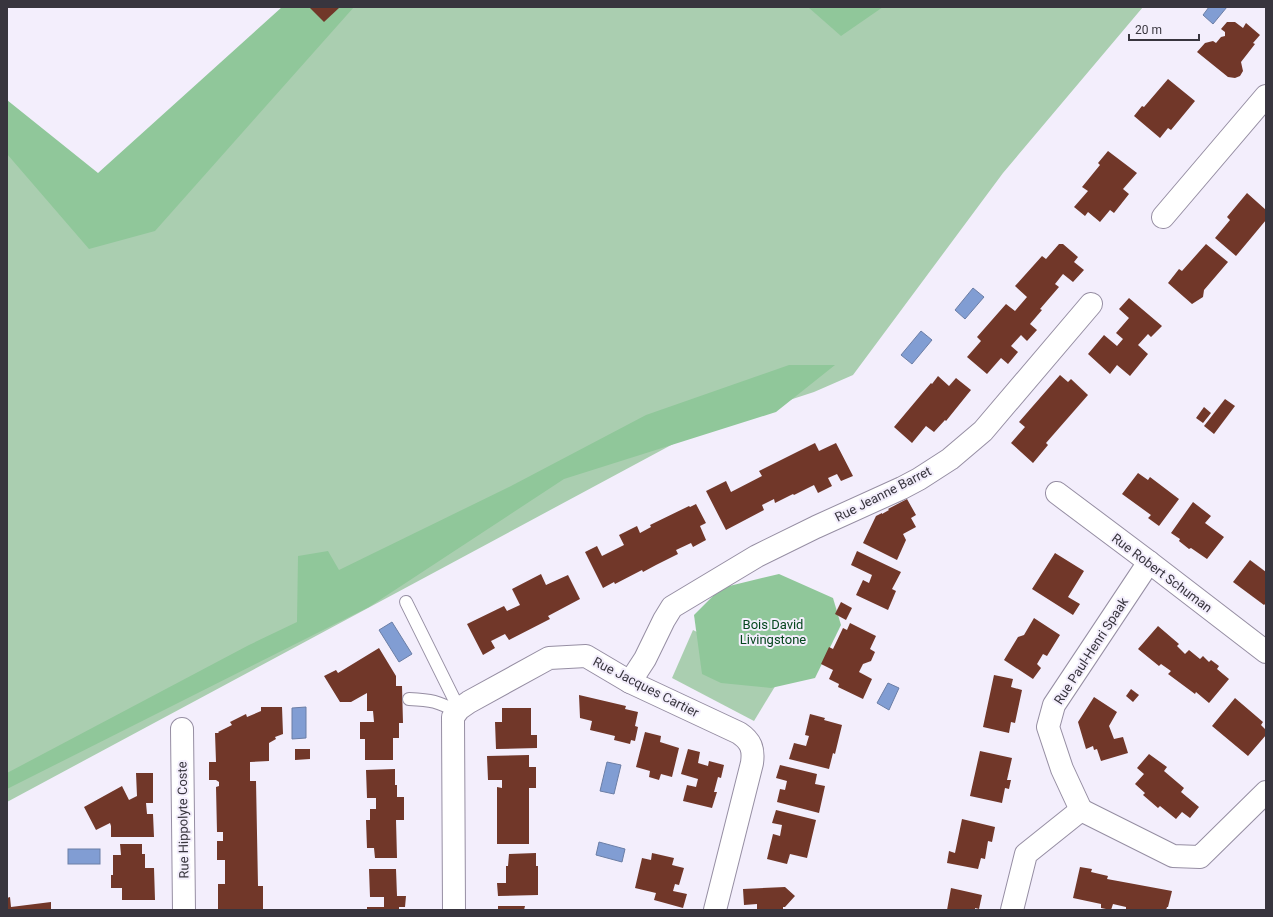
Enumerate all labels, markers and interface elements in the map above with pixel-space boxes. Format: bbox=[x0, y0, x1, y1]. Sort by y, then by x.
scale bar bbox=[1129, 16, 1199, 42]
text: 20 m bbox=[1135, 23, 1162, 37]
street label: Rue Jeanne Barret bbox=[832, 463, 934, 525]
street label: Rue Robert Schuman bbox=[1109, 530, 1215, 616]
street label: Rue Paul-Henri Spaak bbox=[1051, 594, 1131, 707]
park label: Bois David Livingstone bbox=[740, 617, 806, 647]
street label: Rue Jacques Cartier bbox=[591, 654, 702, 720]
street label: Rue Hippolyte Coste bbox=[174, 761, 192, 879]

